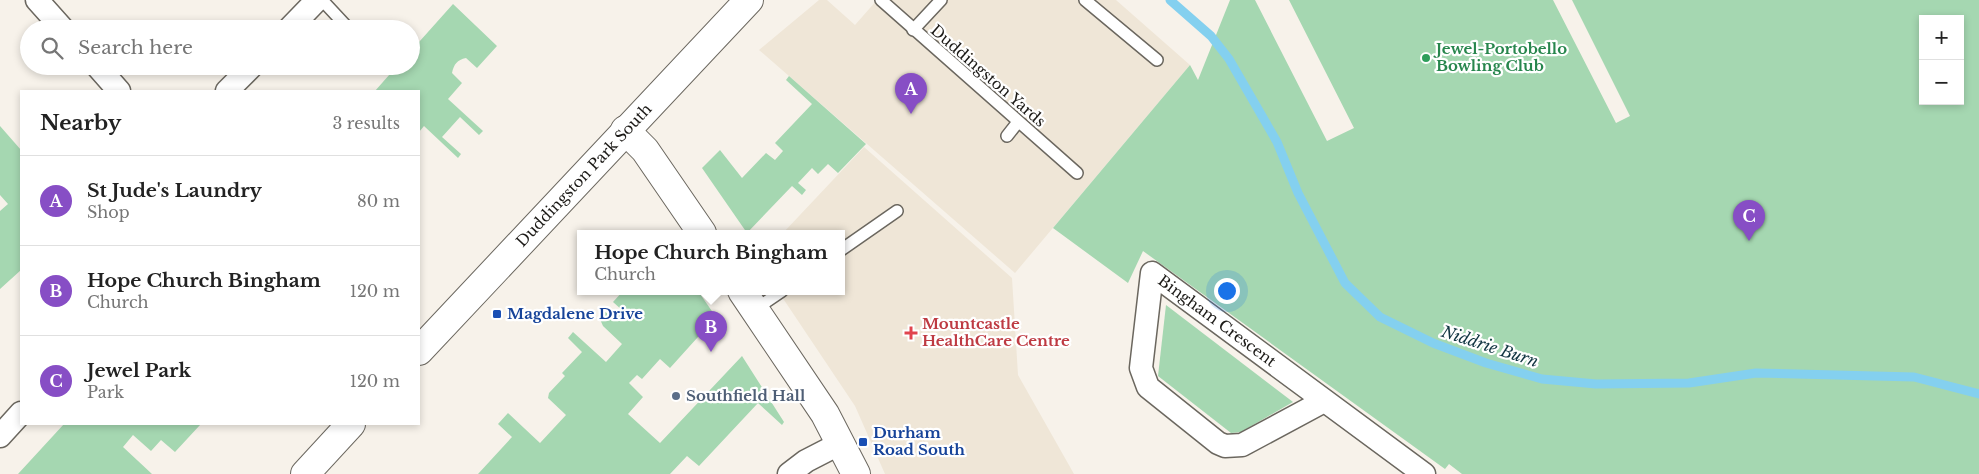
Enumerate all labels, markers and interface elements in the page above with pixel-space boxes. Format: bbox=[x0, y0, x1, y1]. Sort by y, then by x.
map controls bbox=[1919, 15, 1964, 105]
button: + bbox=[1919, 15, 1964, 60]
search box bbox=[20, 20, 420, 75]
street label: Duddingston Yards bbox=[927, 21, 1050, 131]
icon: search bbox=[38, 34, 66, 62]
text: Search here bbox=[78, 36, 193, 59]
place label: Jewel-Portobello Bowling Club bbox=[1433, 39, 1567, 75]
marker: Jewel-Portobello Bowling Club bbox=[1420, 52, 1432, 64]
button: − bbox=[1919, 60, 1964, 105]
pin: A bbox=[895, 73, 927, 114]
street label: Duddingston Park South bbox=[512, 100, 656, 251]
text: Nearby bbox=[40, 110, 121, 136]
text: 3 results bbox=[332, 113, 400, 133]
text: St Jude's Laundry bbox=[87, 179, 262, 202]
text: A bbox=[50, 191, 62, 211]
text: 80 m bbox=[357, 191, 400, 211]
pin: C bbox=[1733, 200, 1765, 241]
text: Shop bbox=[87, 202, 130, 222]
popup bbox=[577, 230, 845, 295]
text: Hope Church Bingham bbox=[594, 241, 828, 264]
text: Church bbox=[594, 264, 656, 284]
text: Hope Church Bingham bbox=[87, 269, 321, 292]
street label: Bingham Crescent bbox=[1154, 271, 1280, 371]
your location bbox=[1214, 278, 1240, 304]
text: B bbox=[50, 281, 62, 301]
text: 120 m bbox=[350, 281, 400, 301]
text: Church bbox=[87, 292, 149, 312]
place label: Magdalene Drive bbox=[507, 304, 643, 323]
marker: Magdalene Drive bbox=[491, 308, 503, 320]
pin: B bbox=[695, 311, 727, 352]
place label: Mountcastle HealthCare Centre bbox=[922, 314, 1070, 350]
water label: Niddrie Burn bbox=[1438, 321, 1541, 371]
marker: Mountcastle HealthCare Centre bbox=[904, 326, 918, 340]
text: Jewel Park bbox=[87, 359, 191, 382]
text: C bbox=[49, 371, 63, 391]
text: 120 m bbox=[350, 371, 400, 391]
text: Park bbox=[87, 382, 124, 402]
place label: Southfield Hall bbox=[686, 386, 806, 405]
marker: Southfield Hall bbox=[670, 390, 682, 402]
place label: Durham Road South bbox=[873, 423, 965, 459]
marker: Durham Road South bbox=[857, 436, 869, 448]

